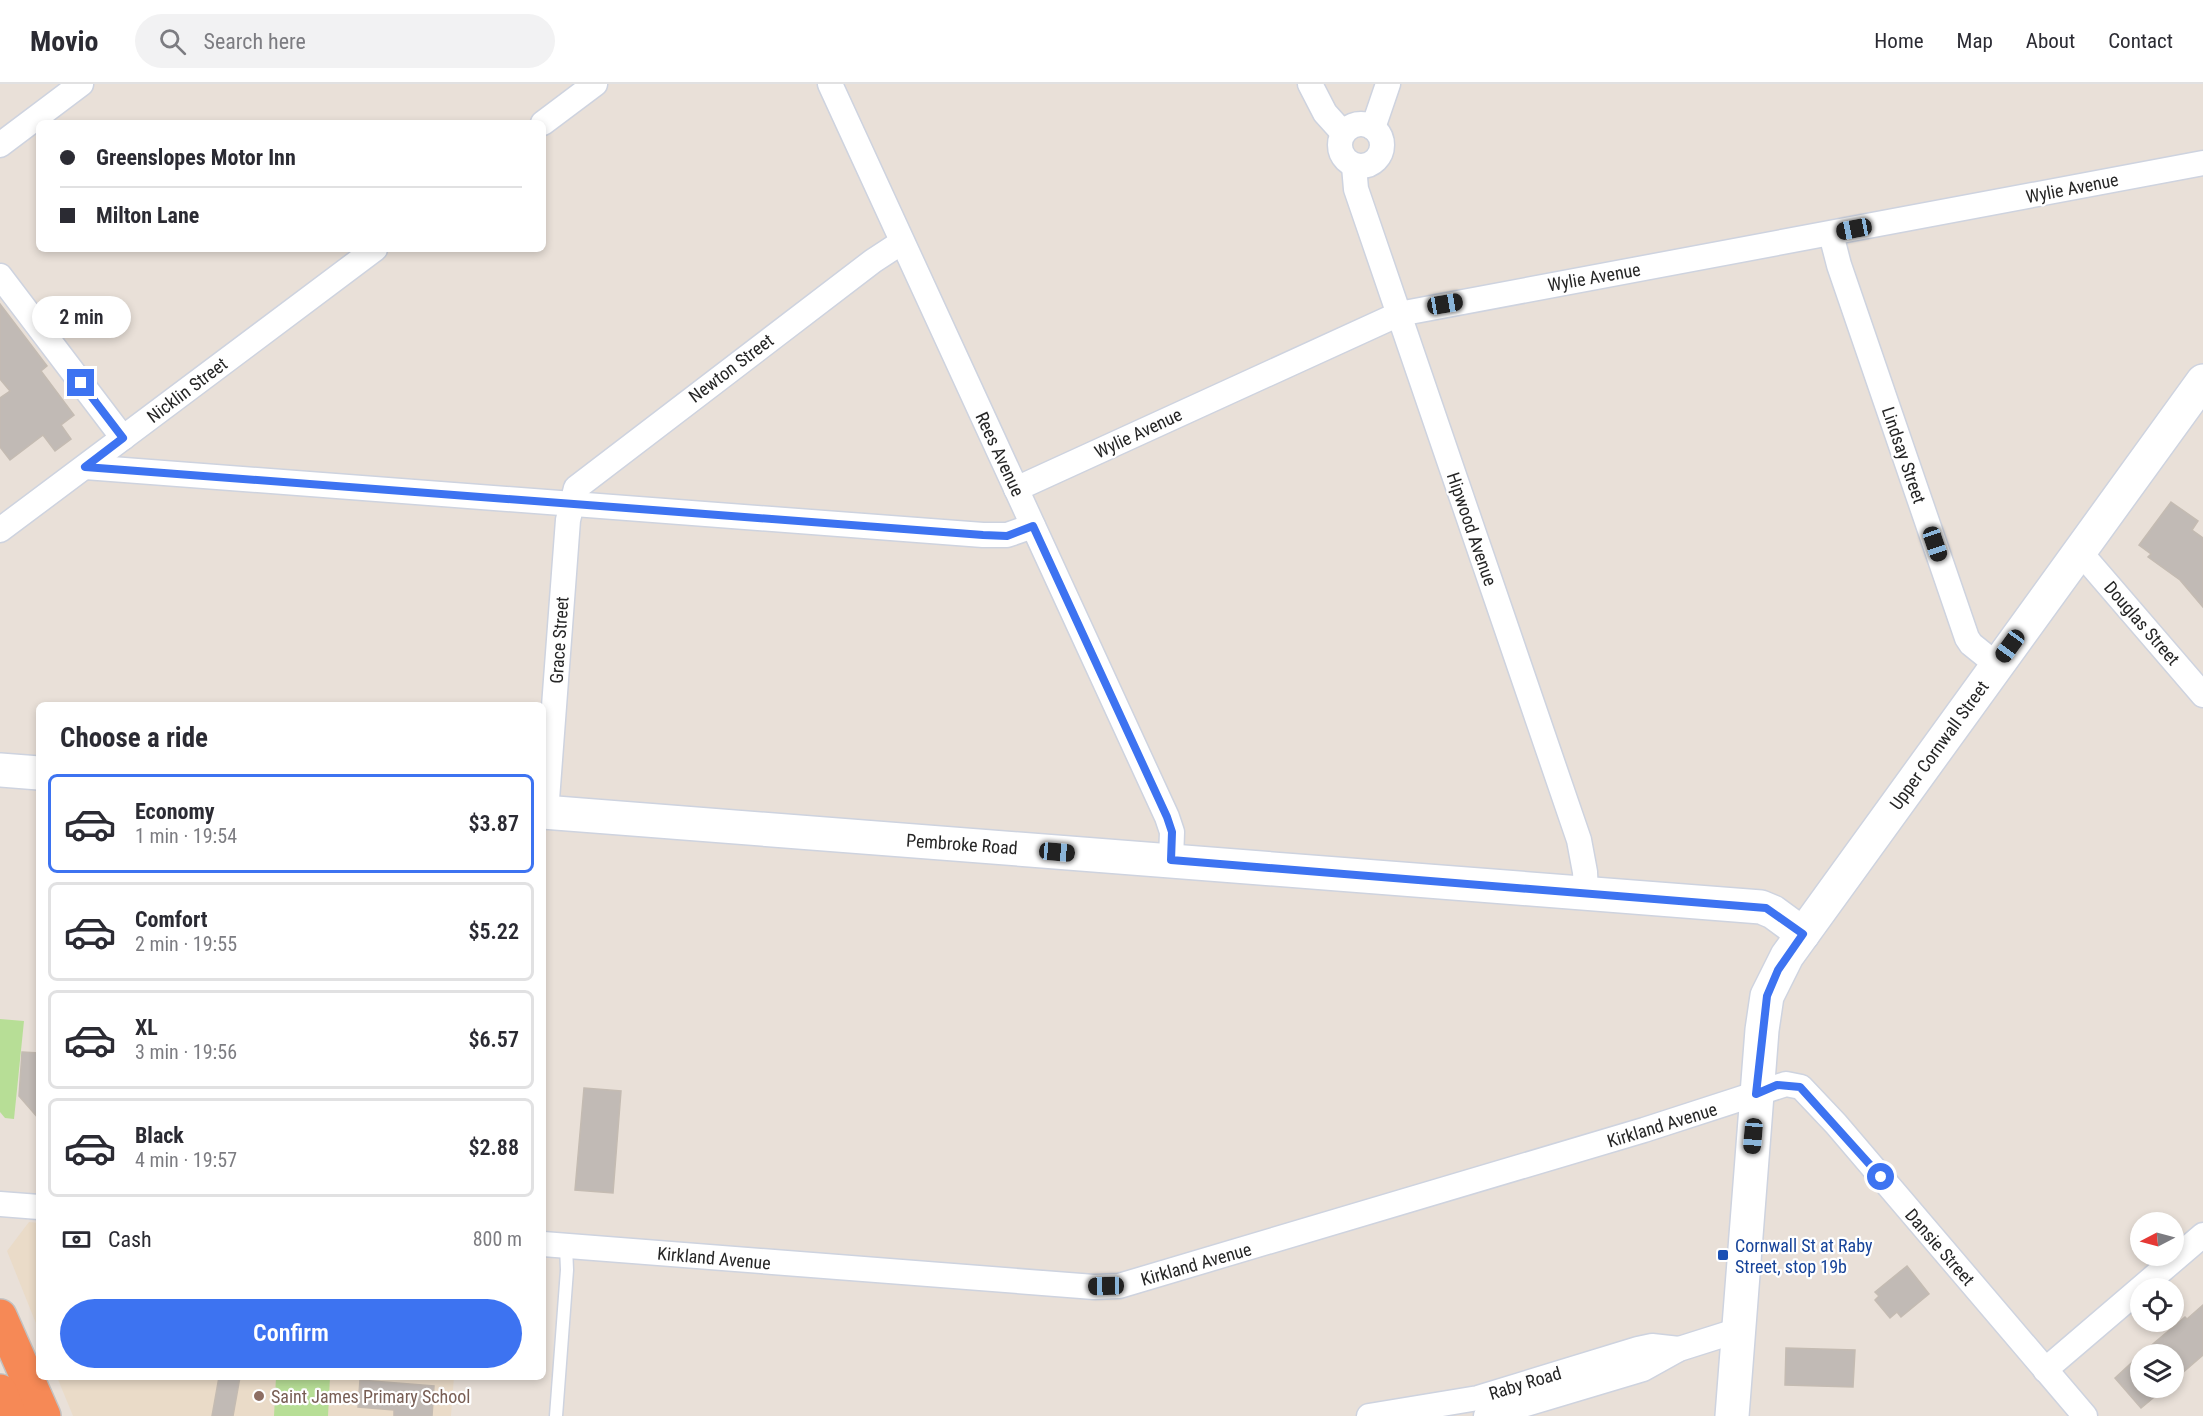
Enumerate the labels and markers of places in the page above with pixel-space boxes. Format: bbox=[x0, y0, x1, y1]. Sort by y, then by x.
place label: Cornwall St at Raby Street, stop 19b bbox=[1735, 1235, 1873, 1277]
marker: Cornwall St at Raby Street, stop 19b bbox=[1716, 1248, 1730, 1262]
place label: Saint James Primary School bbox=[271, 1386, 471, 1407]
marker: Saint James Primary School bbox=[252, 1389, 266, 1403]

